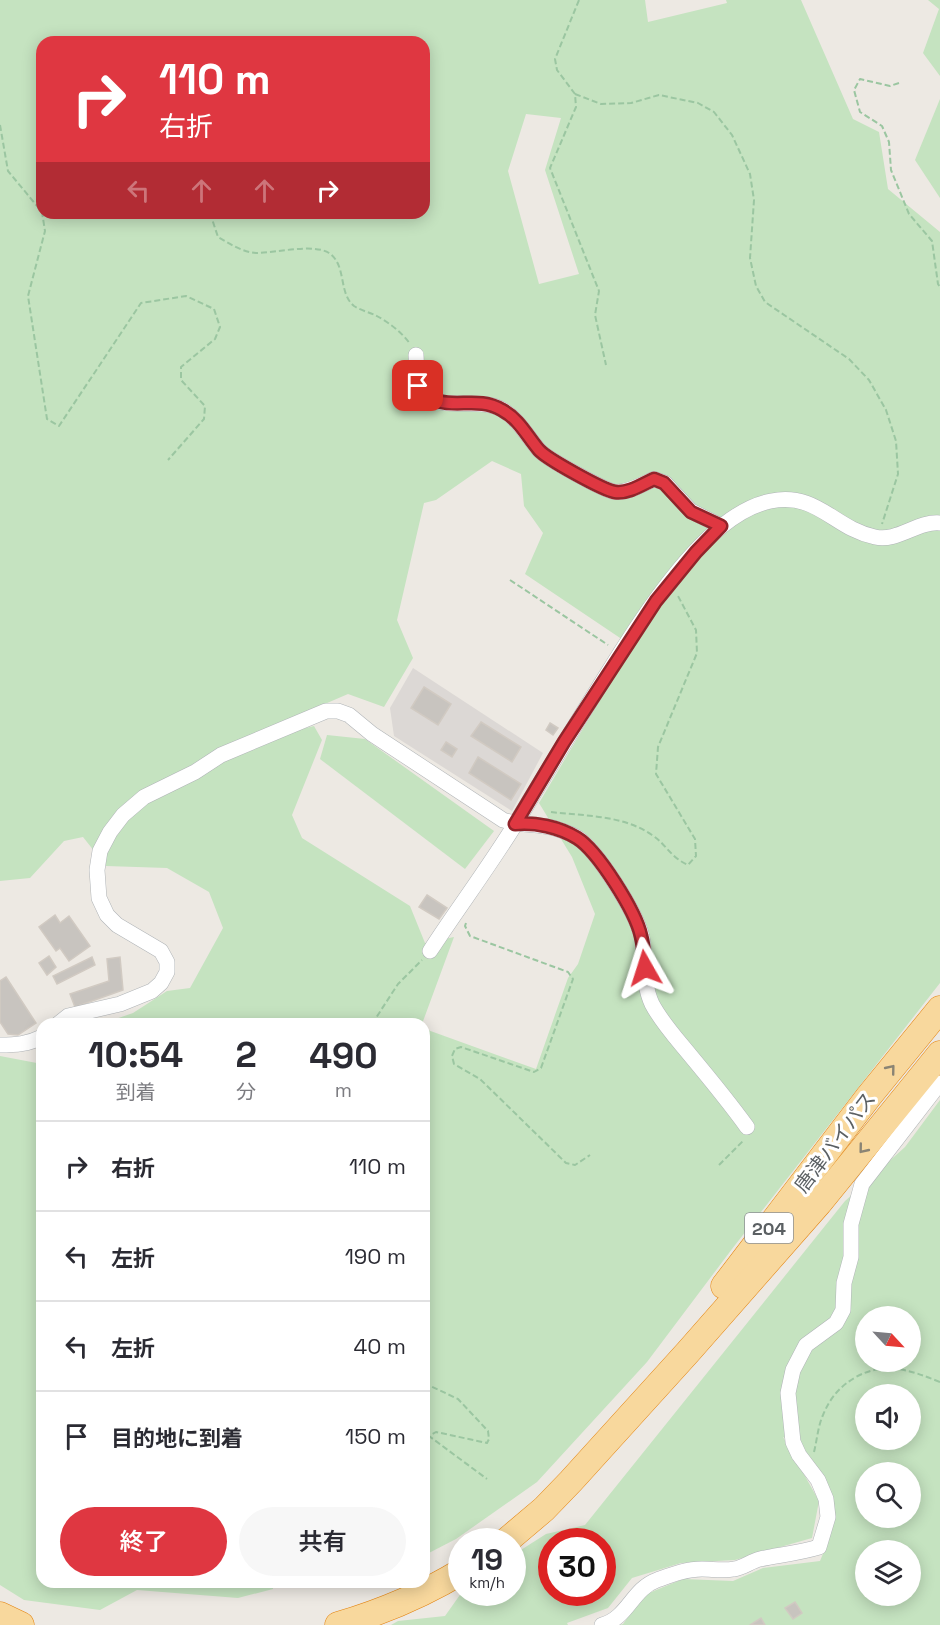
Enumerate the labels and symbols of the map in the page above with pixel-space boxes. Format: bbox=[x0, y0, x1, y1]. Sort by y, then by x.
pin bbox=[392, 360, 443, 411]
position arrow bbox=[613, 936, 677, 1000]
one-way arrow bbox=[884, 1065, 895, 1076]
street label: 唐津バイパス bbox=[789, 1086, 881, 1198]
one-way arrow bbox=[860, 1142, 871, 1153]
road number: 204 bbox=[745, 1213, 793, 1243]
north arrow bbox=[855, 1306, 921, 1372]
speed limit sign: 30 bbox=[538, 1528, 616, 1606]

